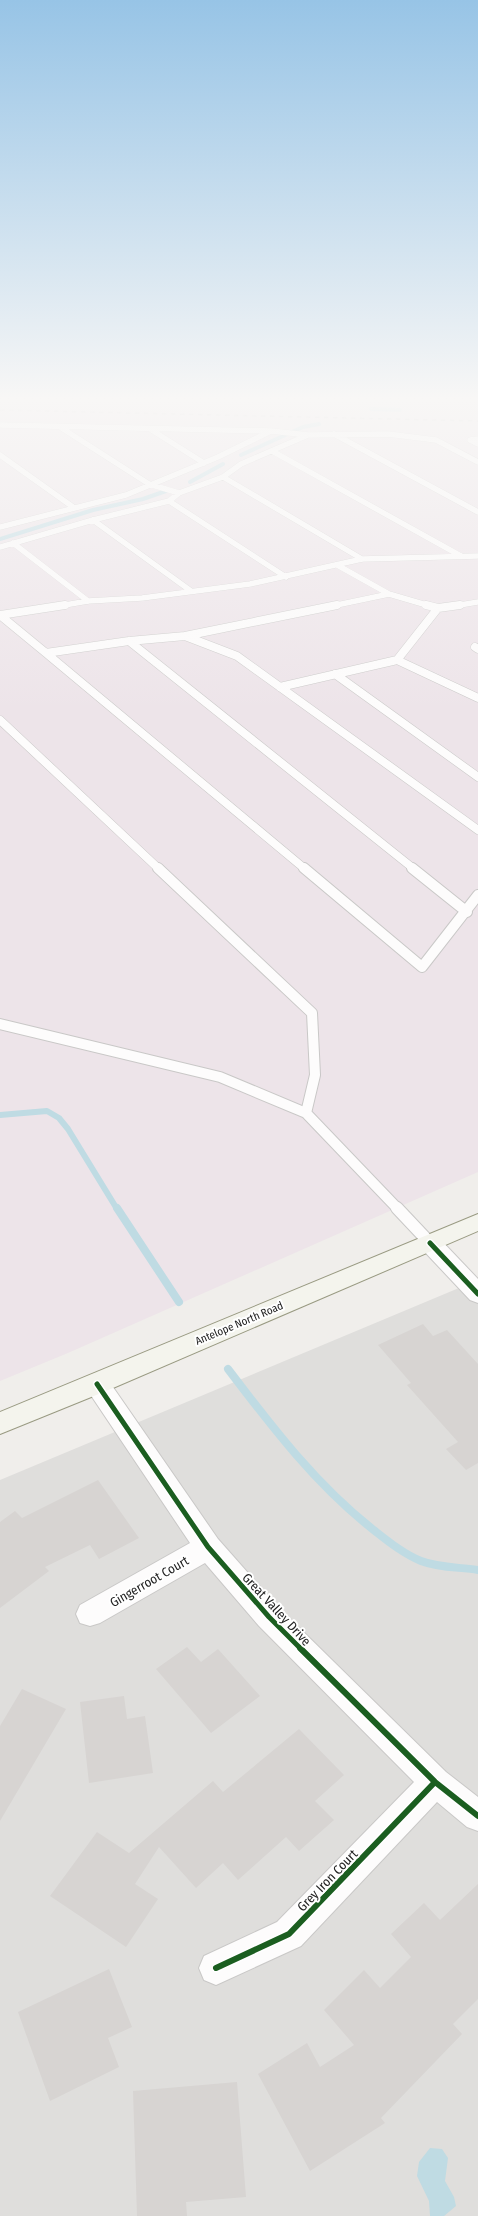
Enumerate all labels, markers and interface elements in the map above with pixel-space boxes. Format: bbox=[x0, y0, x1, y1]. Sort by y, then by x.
street label: Antelope North Road bbox=[193, 1299, 285, 1348]
street label: Gingerroot Court bbox=[107, 1552, 192, 1610]
street label: Great Valley Drive bbox=[239, 1570, 314, 1649]
street label: Grey Iron Court bbox=[294, 1846, 361, 1914]

